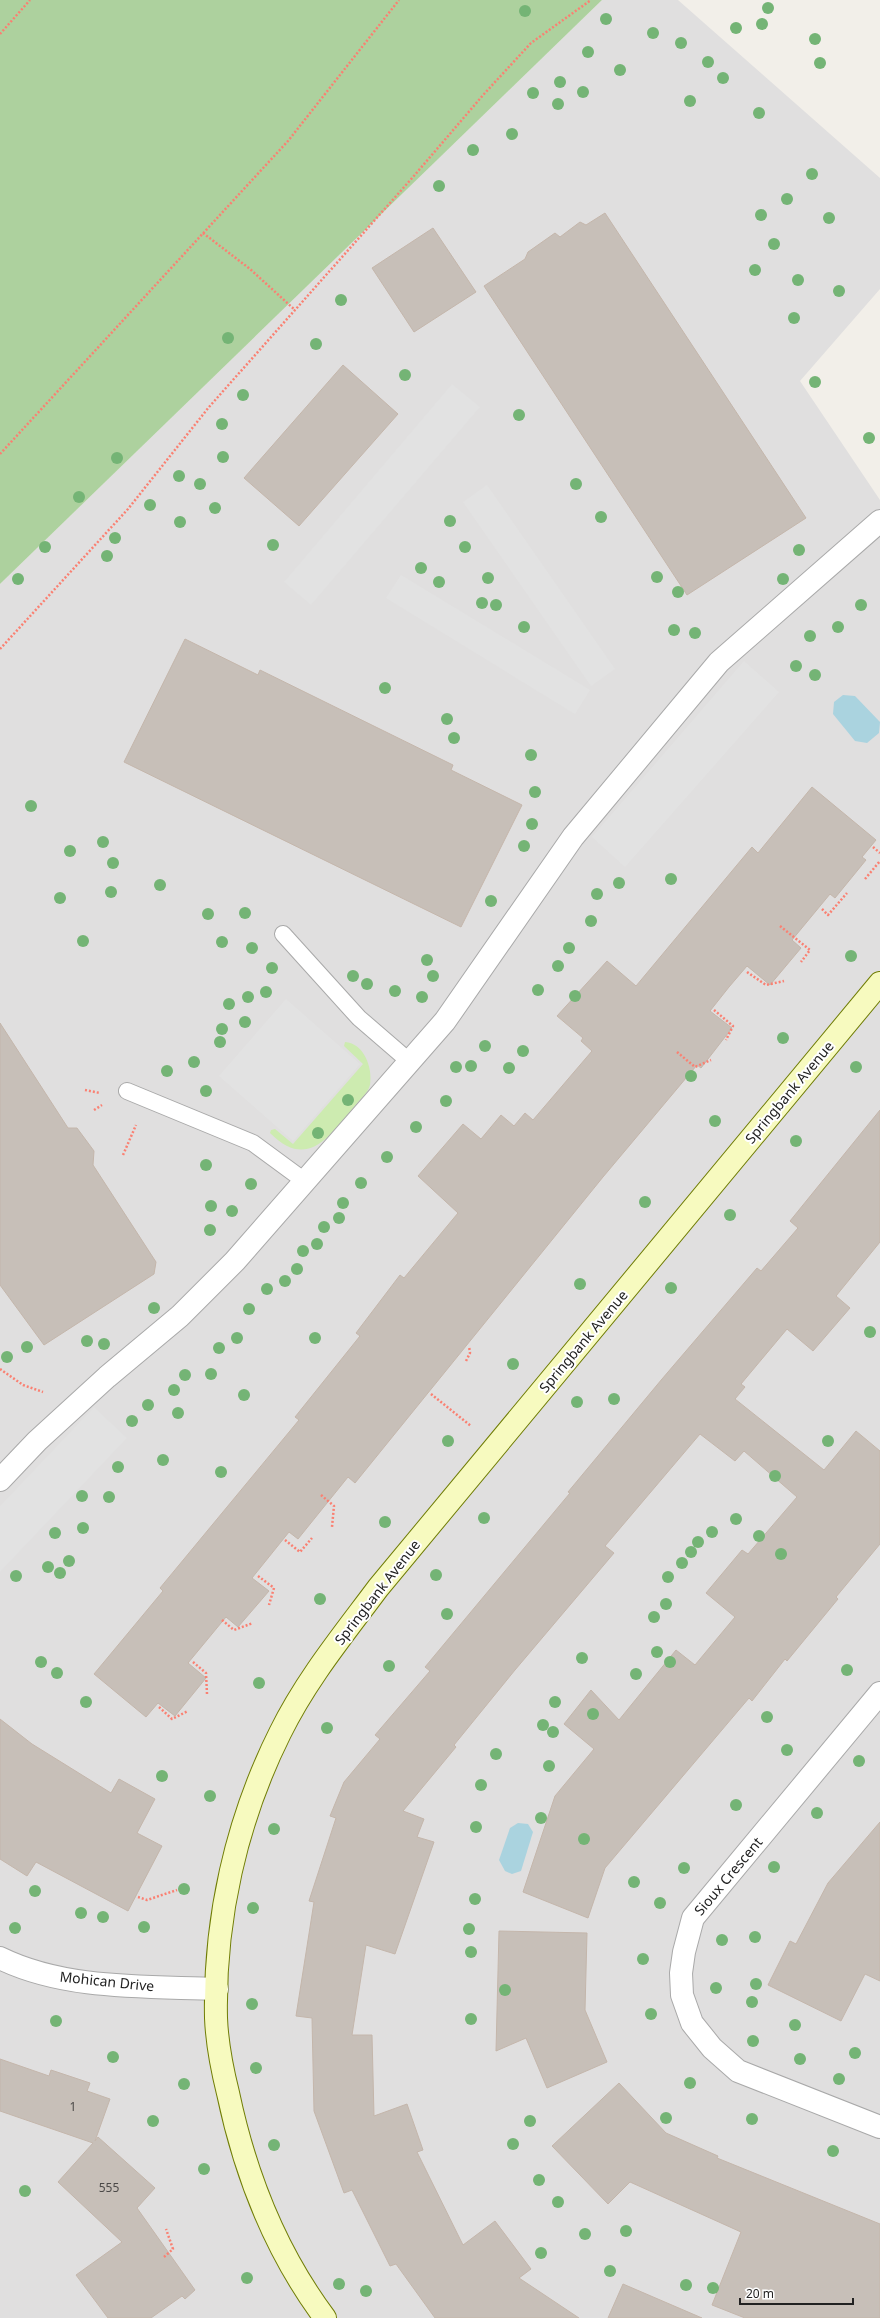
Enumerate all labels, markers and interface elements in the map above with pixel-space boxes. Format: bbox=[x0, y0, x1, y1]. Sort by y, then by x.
street label: Springbank Avenue bbox=[740, 1037, 838, 1147]
street label: Springbank Avenue bbox=[534, 1286, 632, 1396]
street label: Springbank Avenue bbox=[330, 1536, 424, 1648]
street label: Sioux Crescent bbox=[690, 1833, 766, 1919]
street label: Mohican Drive bbox=[59, 1967, 155, 1995]
house number: 1 bbox=[70, 2098, 76, 2115]
house number: 555 bbox=[99, 2179, 119, 2196]
scale bar bbox=[740, 2280, 853, 2306]
text: 20 m bbox=[746, 2285, 774, 2302]

